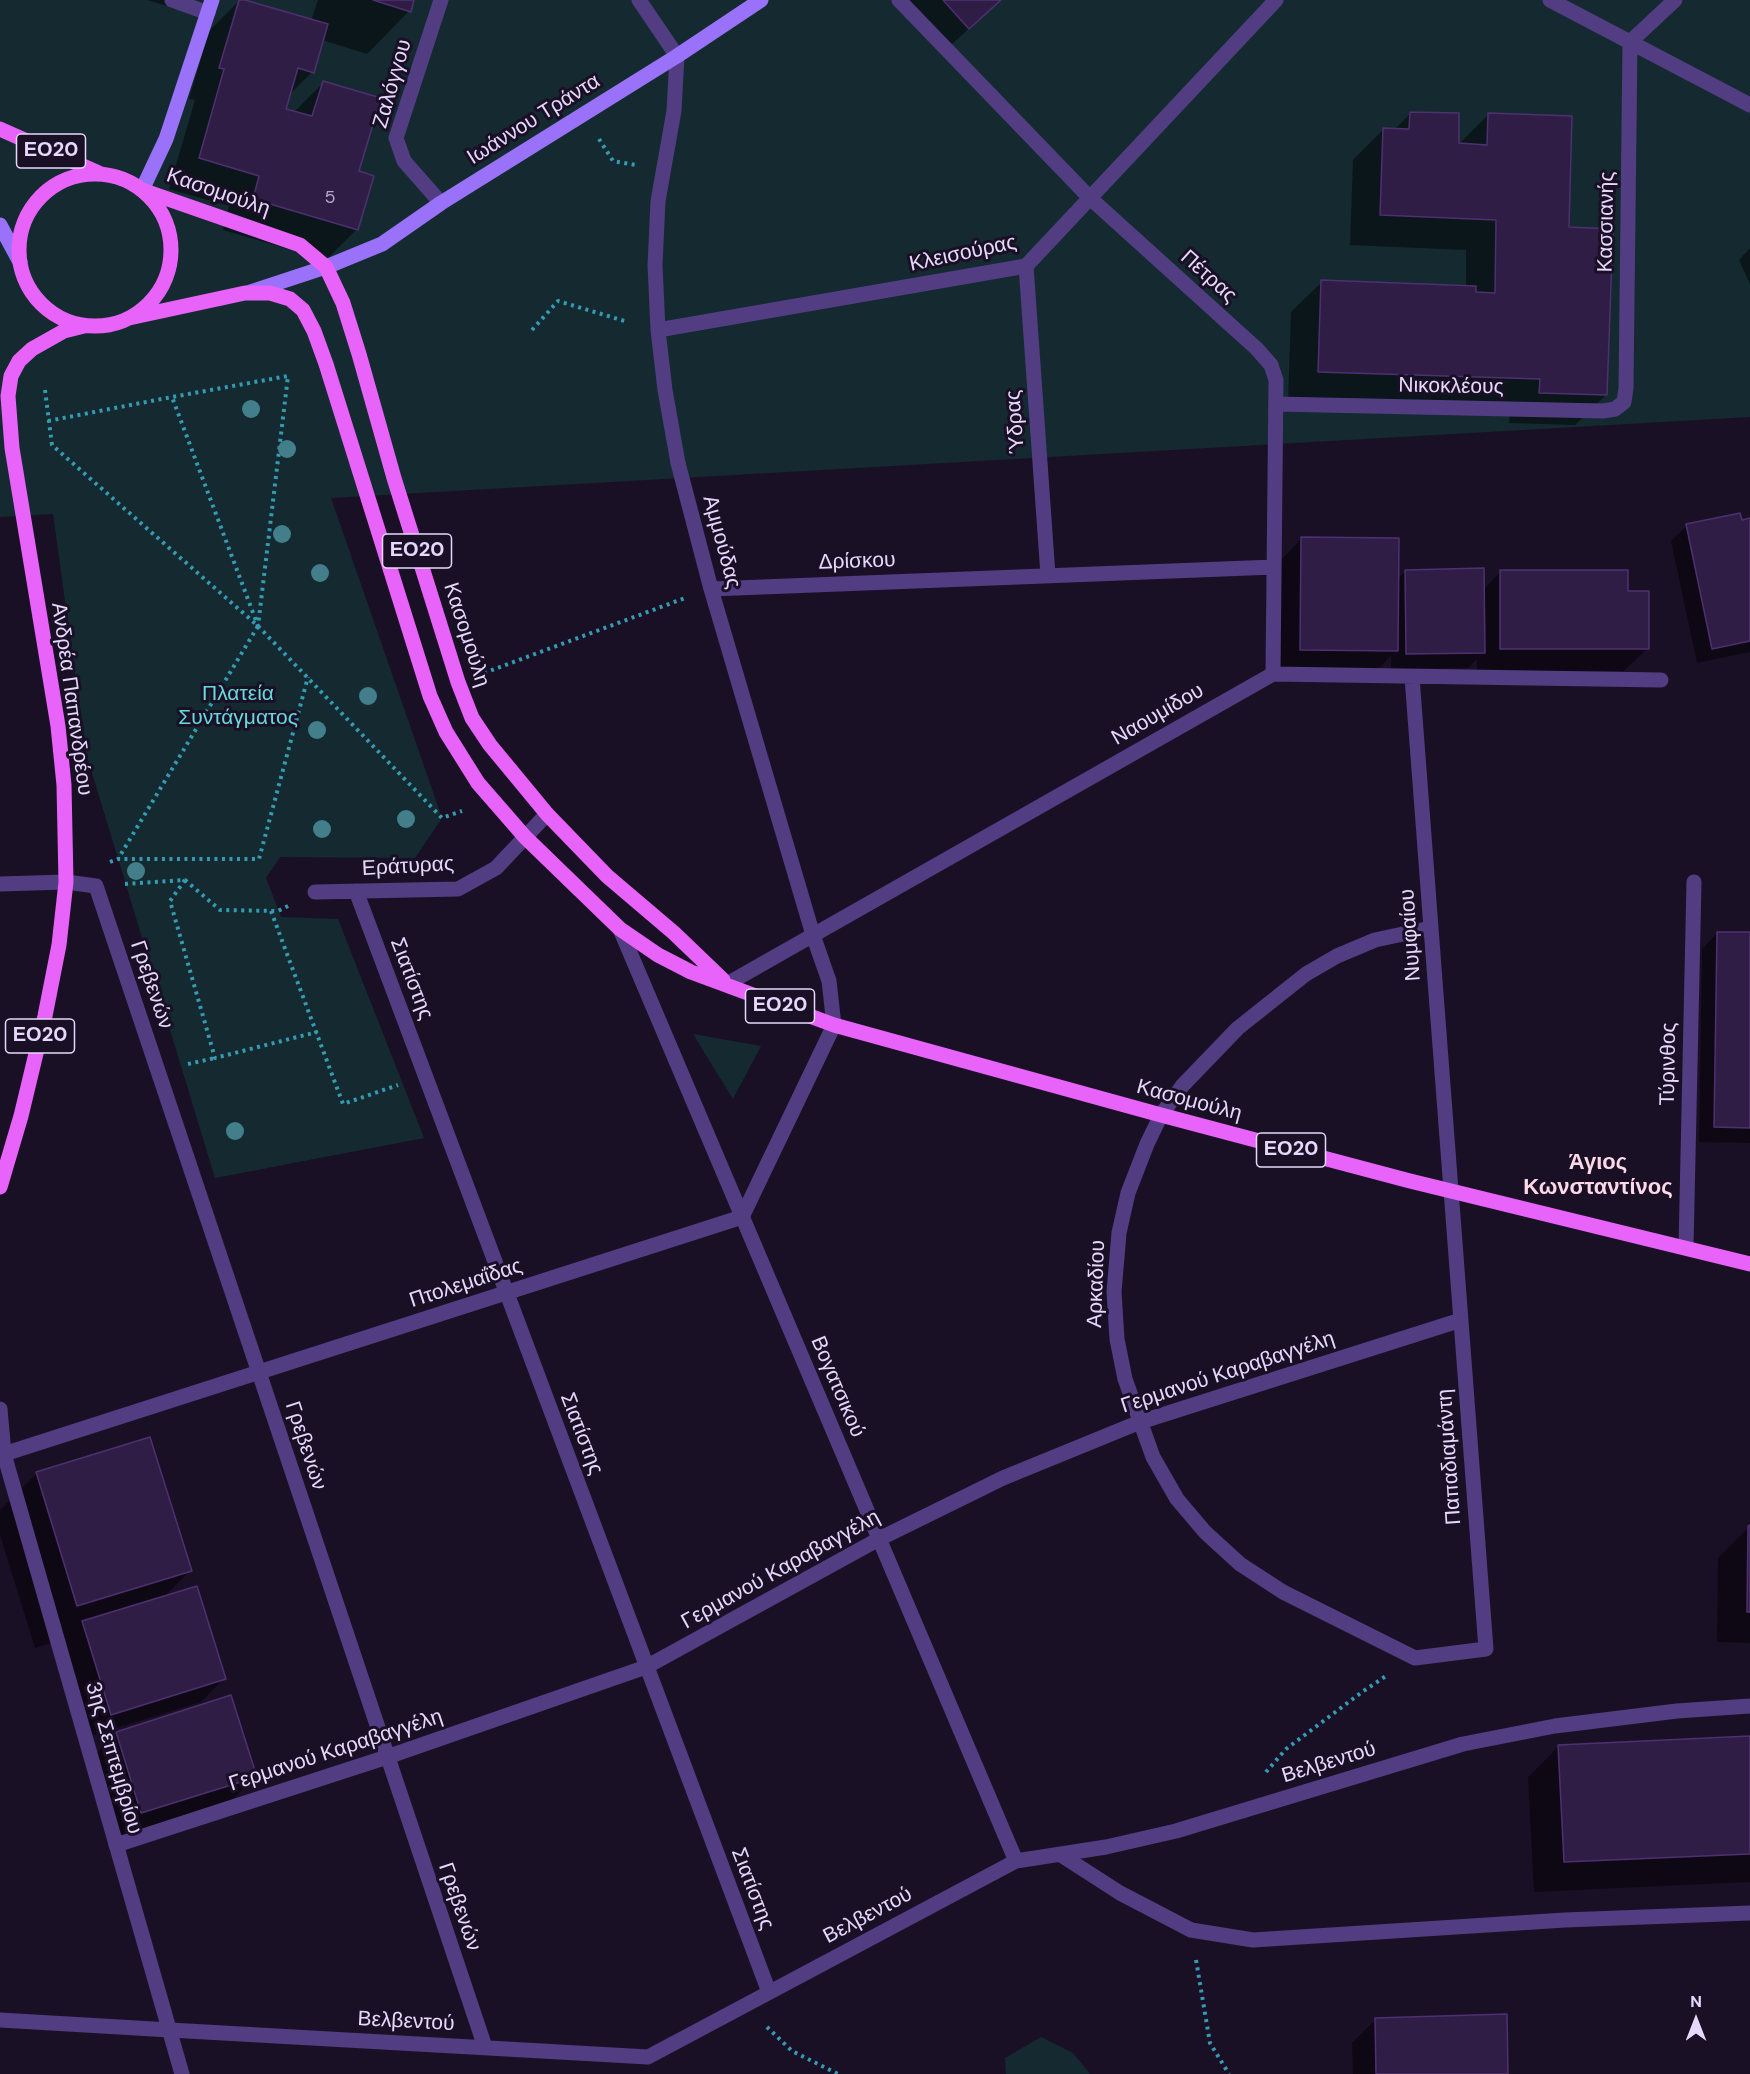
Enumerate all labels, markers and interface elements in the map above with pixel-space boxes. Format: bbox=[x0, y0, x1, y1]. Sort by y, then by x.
street label: Ζαλόγγου bbox=[368, 37, 418, 131]
street label: Ιωάννου Τράντα bbox=[463, 69, 605, 171]
road number: ΕΟ20 bbox=[16, 134, 86, 168]
street label: Κασομούλη bbox=[163, 164, 273, 222]
street label: Κασσιανής bbox=[1594, 171, 1620, 273]
house number: 5 bbox=[325, 187, 335, 209]
street label: Κλεισούρας bbox=[907, 230, 1019, 278]
street label: Πέτρας bbox=[1175, 245, 1241, 309]
street label: Νικοκλέους bbox=[1398, 373, 1504, 401]
street label: Ύδρας bbox=[1001, 389, 1031, 455]
street label: Αμμούδας bbox=[696, 493, 746, 591]
road number: ΕΟ20 bbox=[382, 534, 452, 568]
street label: Δρίσκου bbox=[818, 548, 896, 576]
street label: Κασομούλη bbox=[437, 580, 495, 690]
street label: Ανδρέα Παπανδρέου bbox=[45, 601, 97, 797]
street label: Ναουμίδου bbox=[1107, 679, 1209, 751]
park label: Πλατεία Συντάγματος bbox=[178, 681, 298, 731]
street label: Εράτυρας bbox=[361, 852, 455, 882]
street label: Νυμφαίου bbox=[1395, 888, 1427, 982]
street label: Σιατίστης bbox=[384, 934, 438, 1024]
street label: Γρεβενών bbox=[124, 938, 178, 1032]
road number: ΕΟ20 bbox=[746, 989, 814, 1023]
road number: ΕΟ20 bbox=[6, 1019, 74, 1053]
street label: Τύρινθος bbox=[1656, 1022, 1682, 1106]
street label: Κασομούλη bbox=[1134, 1075, 1244, 1127]
road number: ΕΟ20 bbox=[1256, 1133, 1326, 1167]
district label: Άγιος Κωνσταντίνος bbox=[1523, 1150, 1673, 1202]
street label: Αρκαδίου bbox=[1083, 1240, 1111, 1328]
street label: Πτολεμαΐδας bbox=[406, 1254, 526, 1314]
street label: Γερμανού Καραβαγγέλη bbox=[1118, 1327, 1338, 1419]
street label: Βογατσικού bbox=[804, 1333, 870, 1441]
street label: Παπαδιαμάντη bbox=[1433, 1388, 1467, 1526]
street label: Σιατίστης bbox=[554, 1389, 608, 1479]
street label: Γρεβενών bbox=[279, 1398, 331, 1494]
street label: Γερμανού Καραβαγγέλη bbox=[677, 1505, 885, 1635]
street label: 3ης Σεπτεμβρίου bbox=[79, 1679, 147, 1837]
street label: Γερμανού Καραβαγγέλη bbox=[226, 1705, 446, 1797]
street label: Βελβεντού bbox=[1279, 1737, 1379, 1789]
street label: Σιατίστης bbox=[725, 1844, 779, 1934]
street label: Γρεβενών bbox=[432, 1860, 486, 1954]
street label: Βελβεντού bbox=[819, 1882, 917, 1950]
north arrow bbox=[1666, 1990, 1726, 2050]
text: N bbox=[1690, 1991, 1702, 2012]
street label: Βελβεντού bbox=[357, 2007, 455, 2037]

